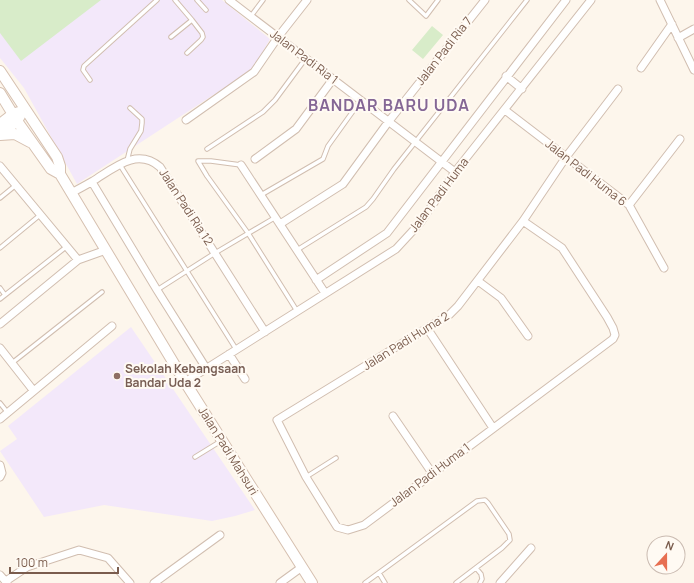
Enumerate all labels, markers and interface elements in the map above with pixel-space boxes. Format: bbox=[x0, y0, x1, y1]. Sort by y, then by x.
street label: Jalan Padi Ria 7 bbox=[411, 13, 476, 88]
street label: Jalan Padi Ria 1 bbox=[267, 25, 342, 88]
district label: BANDAR BARU UDA bbox=[308, 94, 470, 116]
street label: Jalan Padi Huma 6 bbox=[542, 135, 631, 210]
street label: Jalan Padi Huma bbox=[405, 154, 472, 235]
street label: Jalan Padi Ria 12 bbox=[155, 165, 218, 248]
street label: Jalan Padi Huma 2 bbox=[359, 307, 452, 374]
place label: Sekolah Kebangsaan Bandar Uda 2 bbox=[125, 360, 246, 391]
marker: Sekolah Kebangsaan Bandar Uda 2 bbox=[112, 371, 122, 381]
street label: Jalan Padi Mahsuri bbox=[194, 403, 263, 498]
street label: Jalan Padi Huma 1 bbox=[386, 439, 473, 510]
north arrow bbox=[646, 535, 686, 575]
text: N bbox=[663, 537, 676, 554]
scale bar bbox=[10, 549, 118, 575]
text: 100 m bbox=[16, 554, 48, 571]

